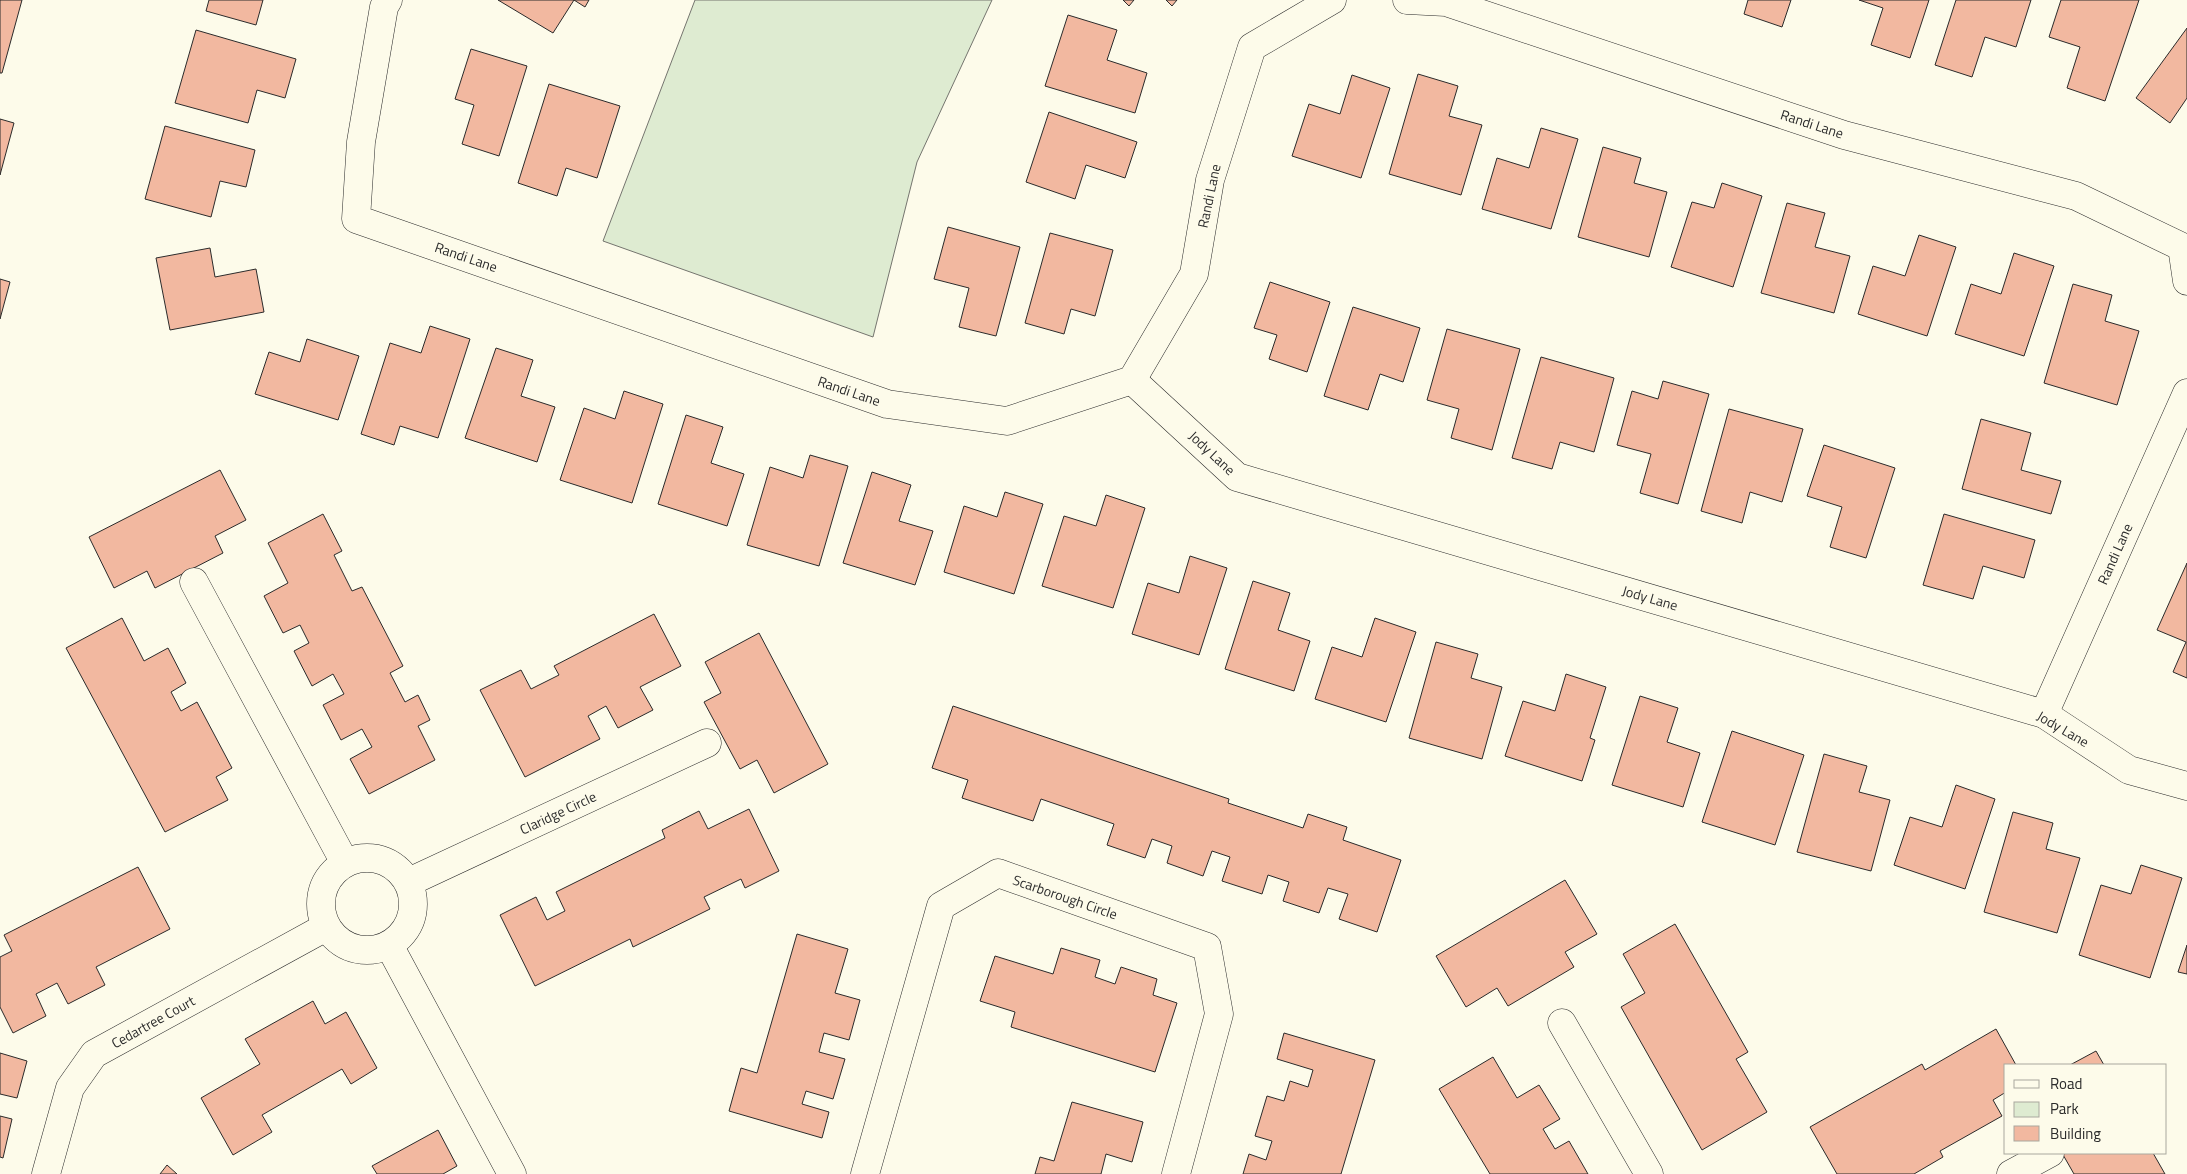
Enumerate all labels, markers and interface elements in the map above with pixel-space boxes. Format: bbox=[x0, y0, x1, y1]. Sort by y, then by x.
street label: Randi Lane bbox=[1778, 103, 1846, 144]
street label: Randi Lane bbox=[1191, 162, 1226, 230]
street label: Randi Lane bbox=[432, 236, 500, 277]
street label: Randi Lane bbox=[815, 370, 883, 411]
street label: Jody Lane bbox=[1184, 426, 1240, 480]
street label: Randi Lane bbox=[2092, 520, 2137, 588]
street label: Jody Lane bbox=[1620, 580, 1680, 615]
street label: Jody Lane bbox=[2033, 705, 2093, 752]
street label: Claridge Circle bbox=[516, 786, 600, 839]
street label: Scarborough Circle bbox=[1010, 869, 1120, 924]
street label: Cedartree Court bbox=[107, 990, 198, 1053]
legend bbox=[2004, 1064, 2167, 1154]
text: Road bbox=[2050, 1072, 2082, 1095]
text: Park bbox=[2050, 1097, 2079, 1120]
text: Building bbox=[2050, 1122, 2101, 1145]

